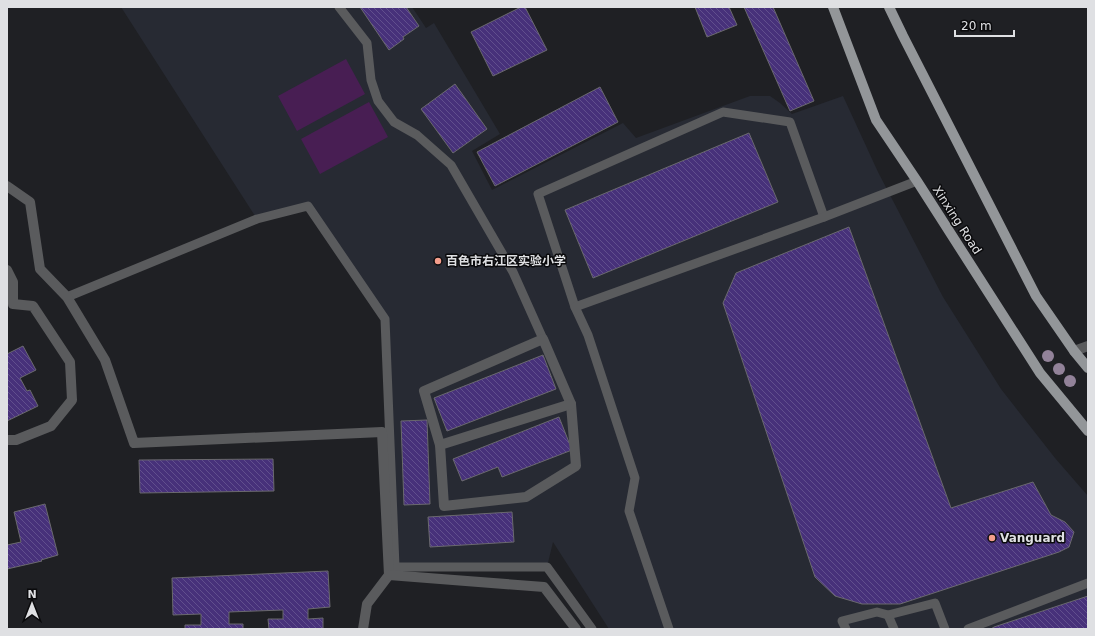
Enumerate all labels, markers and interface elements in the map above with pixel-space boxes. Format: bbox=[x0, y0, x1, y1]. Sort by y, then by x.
scale bar bbox=[955, 12, 1014, 38]
text: 20 m bbox=[961, 19, 992, 33]
street label: Xinxing Road bbox=[930, 183, 984, 257]
place label: 百色市右江区实验小学 bbox=[446, 254, 566, 268]
marker: 百色市右江区实验小学 bbox=[433, 256, 443, 266]
place label: Vanguard bbox=[1000, 531, 1065, 545]
marker: Vanguard bbox=[987, 533, 997, 543]
north arrow bbox=[12, 584, 52, 624]
text: N bbox=[27, 588, 37, 601]

